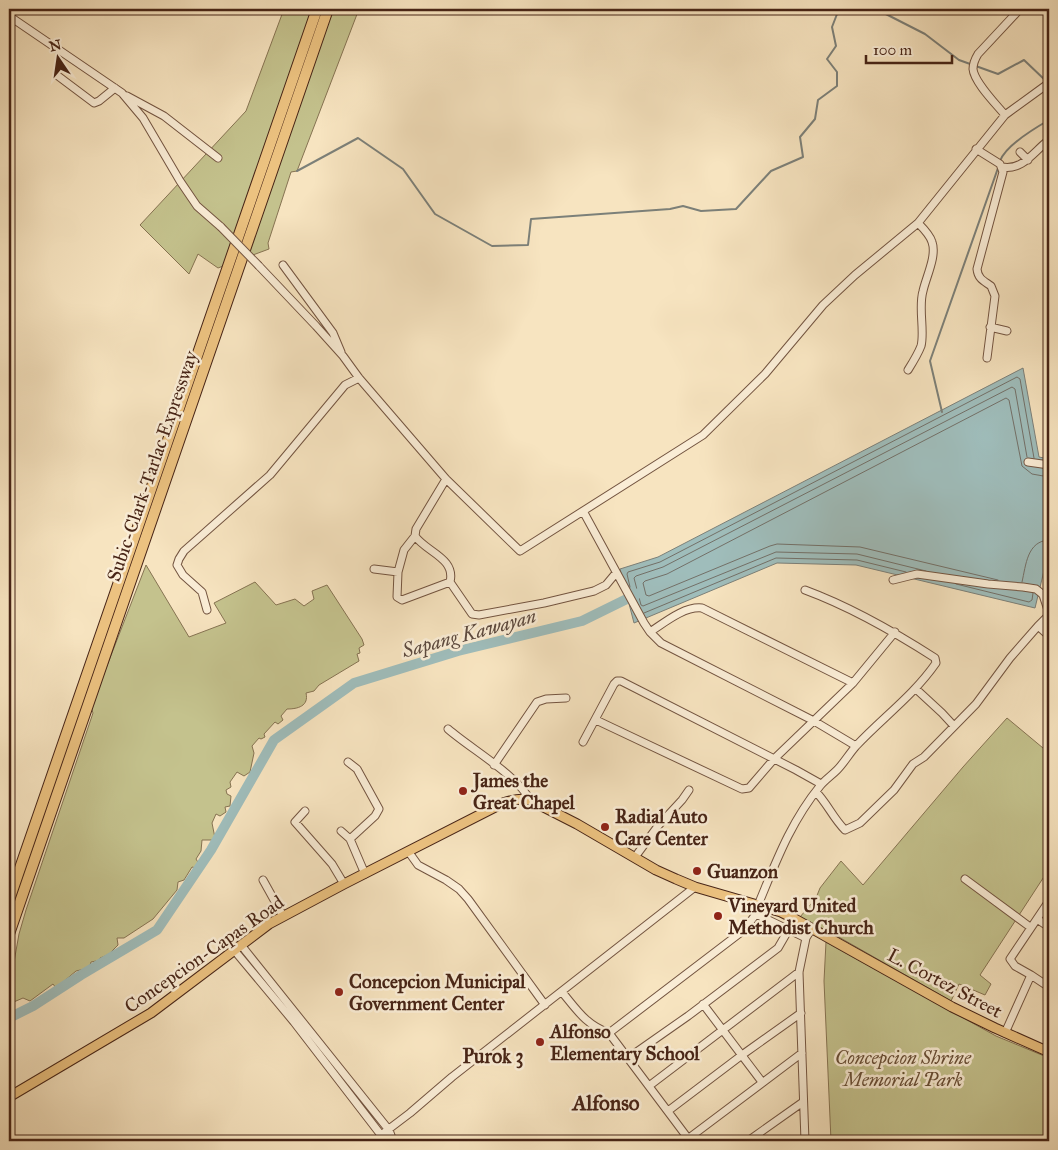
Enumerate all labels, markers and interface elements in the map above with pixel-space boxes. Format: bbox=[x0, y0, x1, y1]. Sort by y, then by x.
north arrow bbox=[32, 32, 82, 82]
scale bar bbox=[866, 32, 952, 64]
text: N bbox=[47, 36, 63, 55]
text: 100 m bbox=[873, 41, 913, 59]
street label: Subic-Clark-Tarlac Expressway bbox=[102, 347, 203, 584]
water label: Sapang Kawayan bbox=[398, 603, 540, 664]
place label: James the Great Chapel bbox=[470, 769, 576, 815]
marker: James the Great Chapel bbox=[457, 785, 469, 797]
place label: Radial Auto Care Center bbox=[615, 805, 709, 850]
marker: Radial Auto Care Center bbox=[599, 821, 611, 833]
place label: Guanzon bbox=[707, 860, 779, 883]
marker: Guanzon bbox=[691, 865, 703, 877]
street label: Concepcion-Capas Road bbox=[120, 890, 289, 1018]
place label: Vineyard United Methodist Church bbox=[727, 894, 874, 939]
marker: Vineyard United Methodist Church bbox=[712, 910, 724, 922]
street label: L. Cortez Street bbox=[884, 943, 1006, 1023]
place label: Concepcion Municipal Government Center bbox=[349, 970, 526, 1015]
marker: Concepcion Municipal Government Center bbox=[333, 986, 345, 998]
place label: Alfonso Elementary School bbox=[548, 1020, 700, 1066]
marker: Alfonso Elementary School bbox=[534, 1036, 546, 1048]
district label: Purok 3 bbox=[462, 1044, 524, 1069]
park label: Concepcion Shrine Memorial Park bbox=[835, 1046, 972, 1091]
district label: Alfonso bbox=[570, 1090, 640, 1116]

